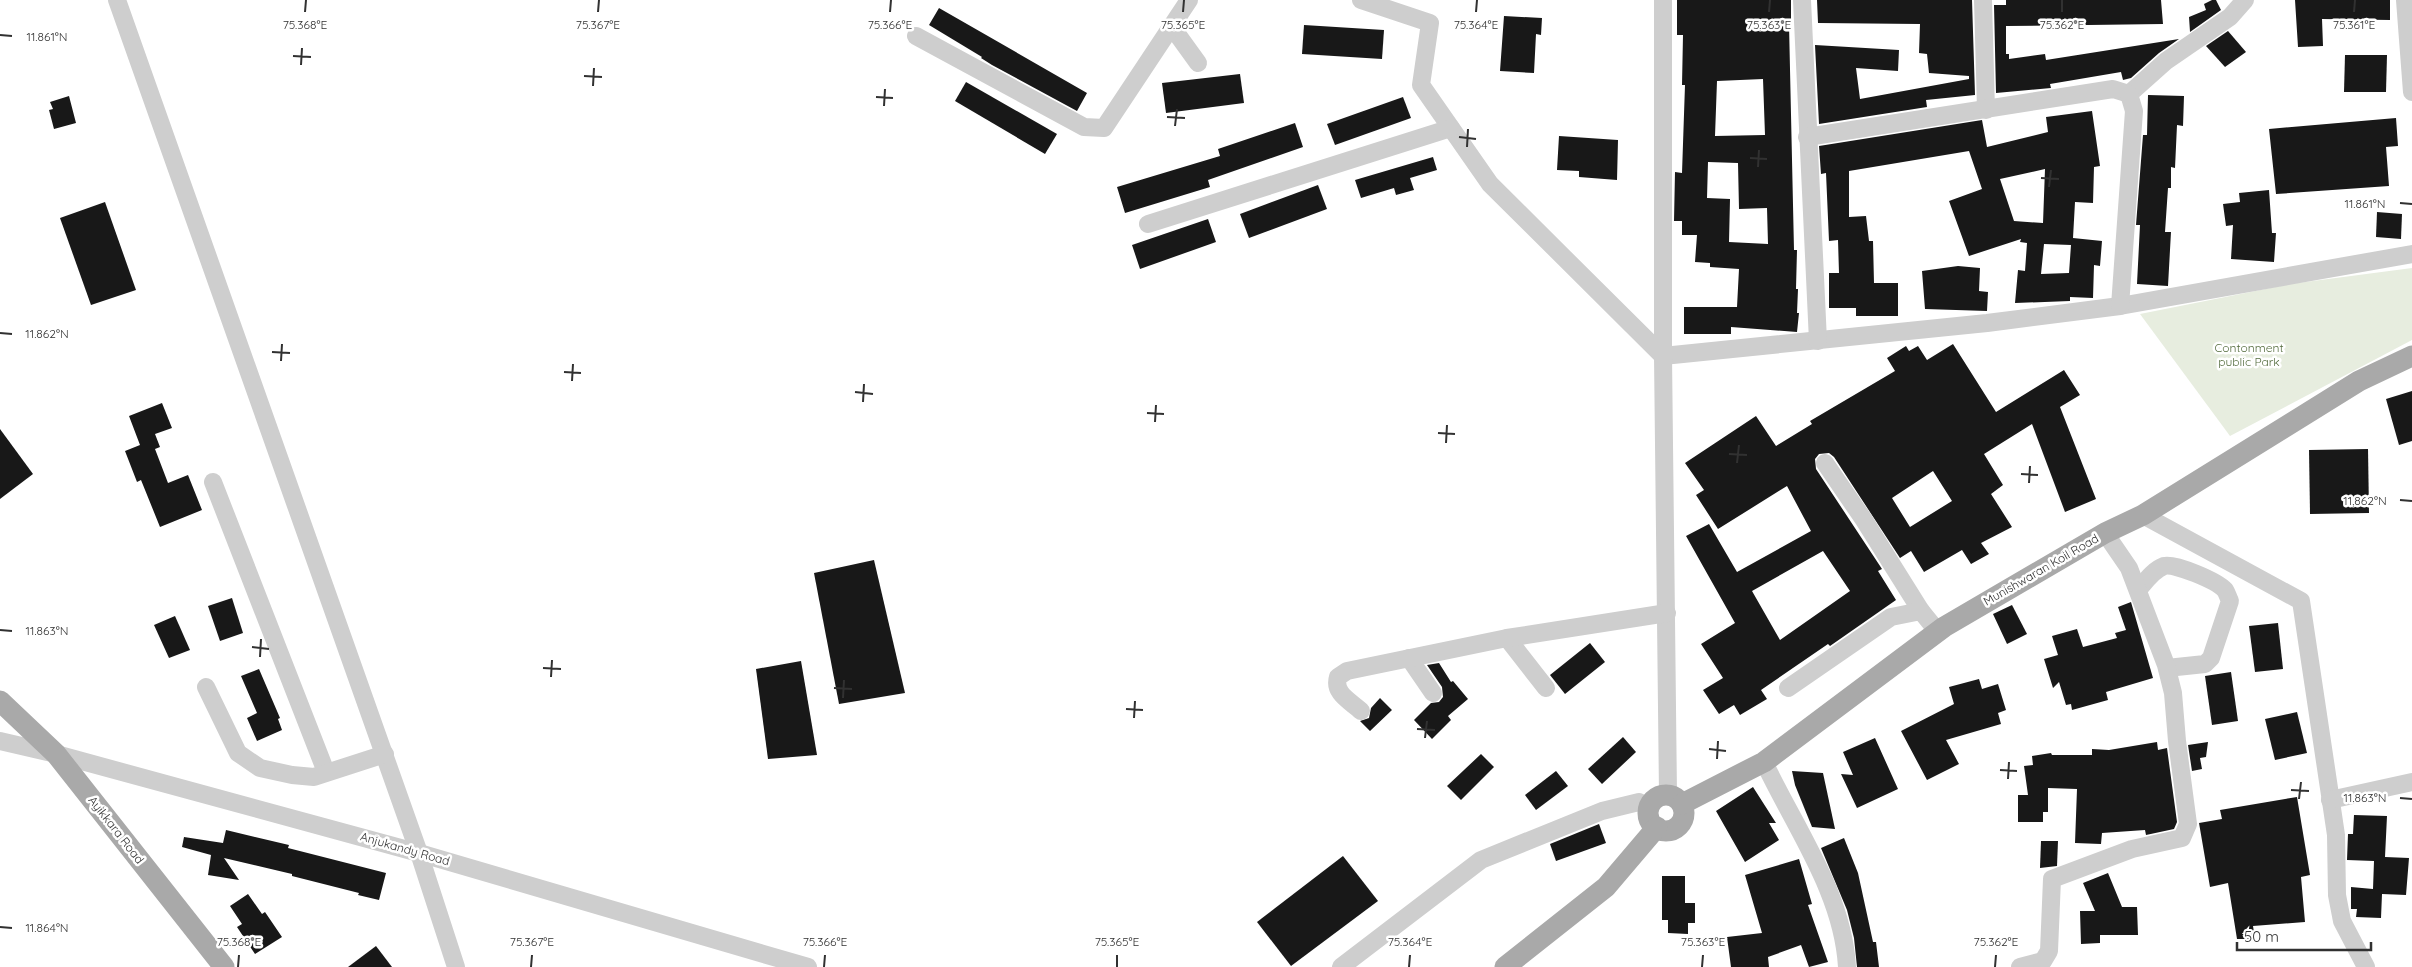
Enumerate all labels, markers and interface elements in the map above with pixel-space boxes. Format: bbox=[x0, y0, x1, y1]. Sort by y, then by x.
text: 75.368°E bbox=[283, 17, 327, 32]
text: 75.367°E bbox=[576, 17, 620, 32]
text: 75.366°E bbox=[868, 17, 912, 32]
text: 75.365°E bbox=[1161, 17, 1206, 32]
text: 75.364°E bbox=[1454, 17, 1498, 32]
text: 75.363°E bbox=[1747, 17, 1791, 32]
text: 75.362°E bbox=[2040, 17, 2085, 32]
text: 75.361°E bbox=[2333, 17, 2375, 32]
text: 11.861°N bbox=[26, 29, 68, 44]
text: 11.861°N bbox=[2344, 196, 2386, 211]
text: 11.862°N bbox=[25, 326, 69, 341]
park label: Contonment public Park bbox=[2215, 340, 2283, 369]
text: 11.862°N bbox=[2343, 493, 2387, 508]
street label: Munishwaran Koil Road bbox=[1980, 530, 2101, 609]
text: 11.863°N bbox=[26, 623, 69, 638]
text: 11.863°N bbox=[2344, 790, 2387, 805]
street label: Ayikkara Road bbox=[85, 793, 147, 866]
street label: Anjukandy Road bbox=[359, 829, 452, 868]
text: 11.864°N bbox=[25, 920, 69, 935]
scale bar bbox=[2237, 920, 2371, 952]
text: 50 m bbox=[2244, 927, 2279, 946]
text: 75.368°E bbox=[217, 934, 261, 949]
text: 75.367°E bbox=[510, 934, 554, 949]
text: 75.366°E bbox=[803, 934, 847, 949]
text: 75.365°E bbox=[1095, 934, 1140, 949]
text: 75.364°E bbox=[1388, 934, 1432, 949]
text: 75.363°E bbox=[1681, 934, 1725, 949]
text: 75.362°E bbox=[1974, 934, 2019, 949]

